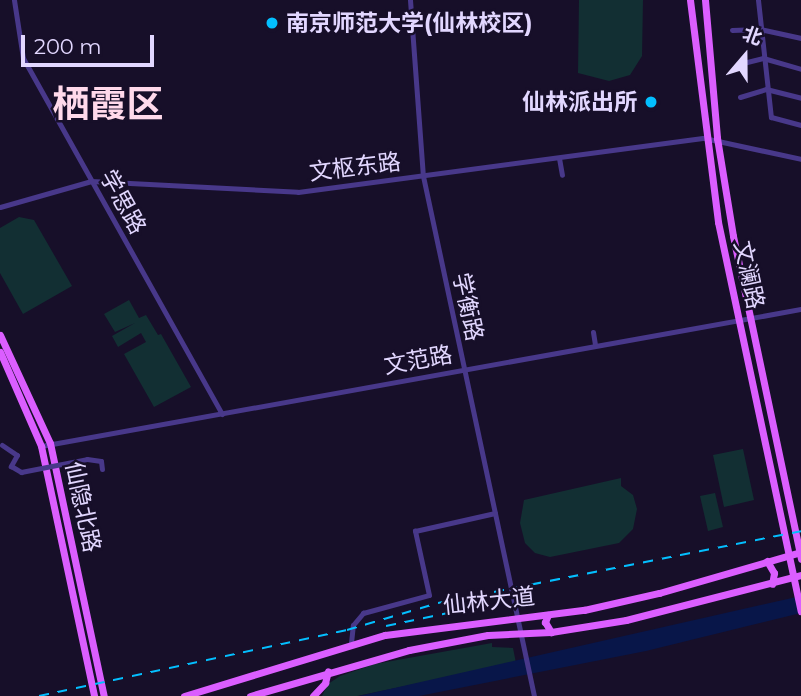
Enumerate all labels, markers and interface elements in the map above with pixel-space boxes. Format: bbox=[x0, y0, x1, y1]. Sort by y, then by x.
place label: 南京师范大学(仙林校区) bbox=[286, 9, 532, 37]
marker: 南京师范大学(仙林校区) bbox=[264, 15, 280, 31]
scale bar bbox=[24, 21, 158, 65]
north arrow bbox=[710, 21, 780, 91]
text: 北 bbox=[739, 22, 765, 50]
text: 200 m bbox=[34, 34, 101, 59]
district label: 栖霞区 bbox=[53, 82, 163, 126]
place label: 仙林派出所 bbox=[522, 88, 637, 116]
marker: 仙林派出所 bbox=[643, 94, 659, 110]
street label: 文枢东路 bbox=[308, 148, 402, 186]
street label: 学思路 bbox=[94, 165, 152, 239]
street label: 文澜路 bbox=[728, 238, 770, 312]
street label: 学衡路 bbox=[447, 270, 489, 344]
street label: 文范路 bbox=[382, 340, 454, 380]
street label: 仙隐北路 bbox=[60, 459, 106, 555]
street label: 仙林大道 bbox=[442, 582, 536, 620]

